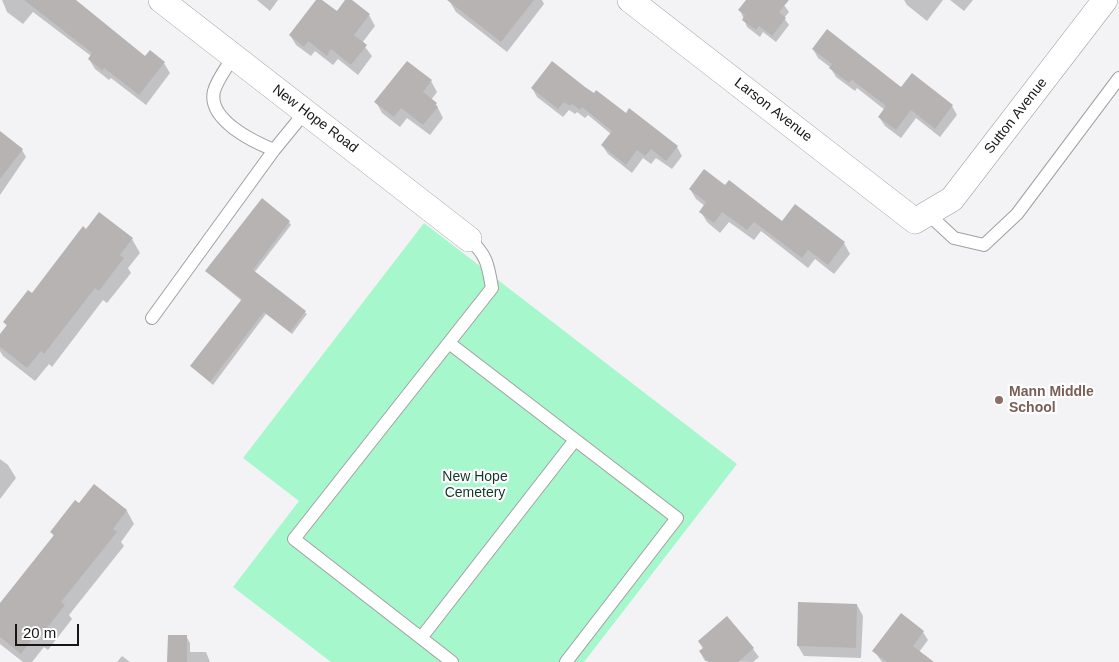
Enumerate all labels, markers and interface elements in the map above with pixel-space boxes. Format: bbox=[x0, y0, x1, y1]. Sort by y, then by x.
street label: Larson Avenue bbox=[731, 74, 815, 146]
street label: Sutton Avenue bbox=[981, 75, 1051, 157]
street label: New Hope Road bbox=[269, 81, 361, 157]
place label: Mann Middle School bbox=[1009, 384, 1094, 417]
marker: Mann Middle School bbox=[993, 394, 1005, 406]
park label: New Hope Cemetery bbox=[442, 469, 508, 502]
scale bar bbox=[18, 614, 81, 646]
text: 20 m bbox=[23, 624, 56, 641]

